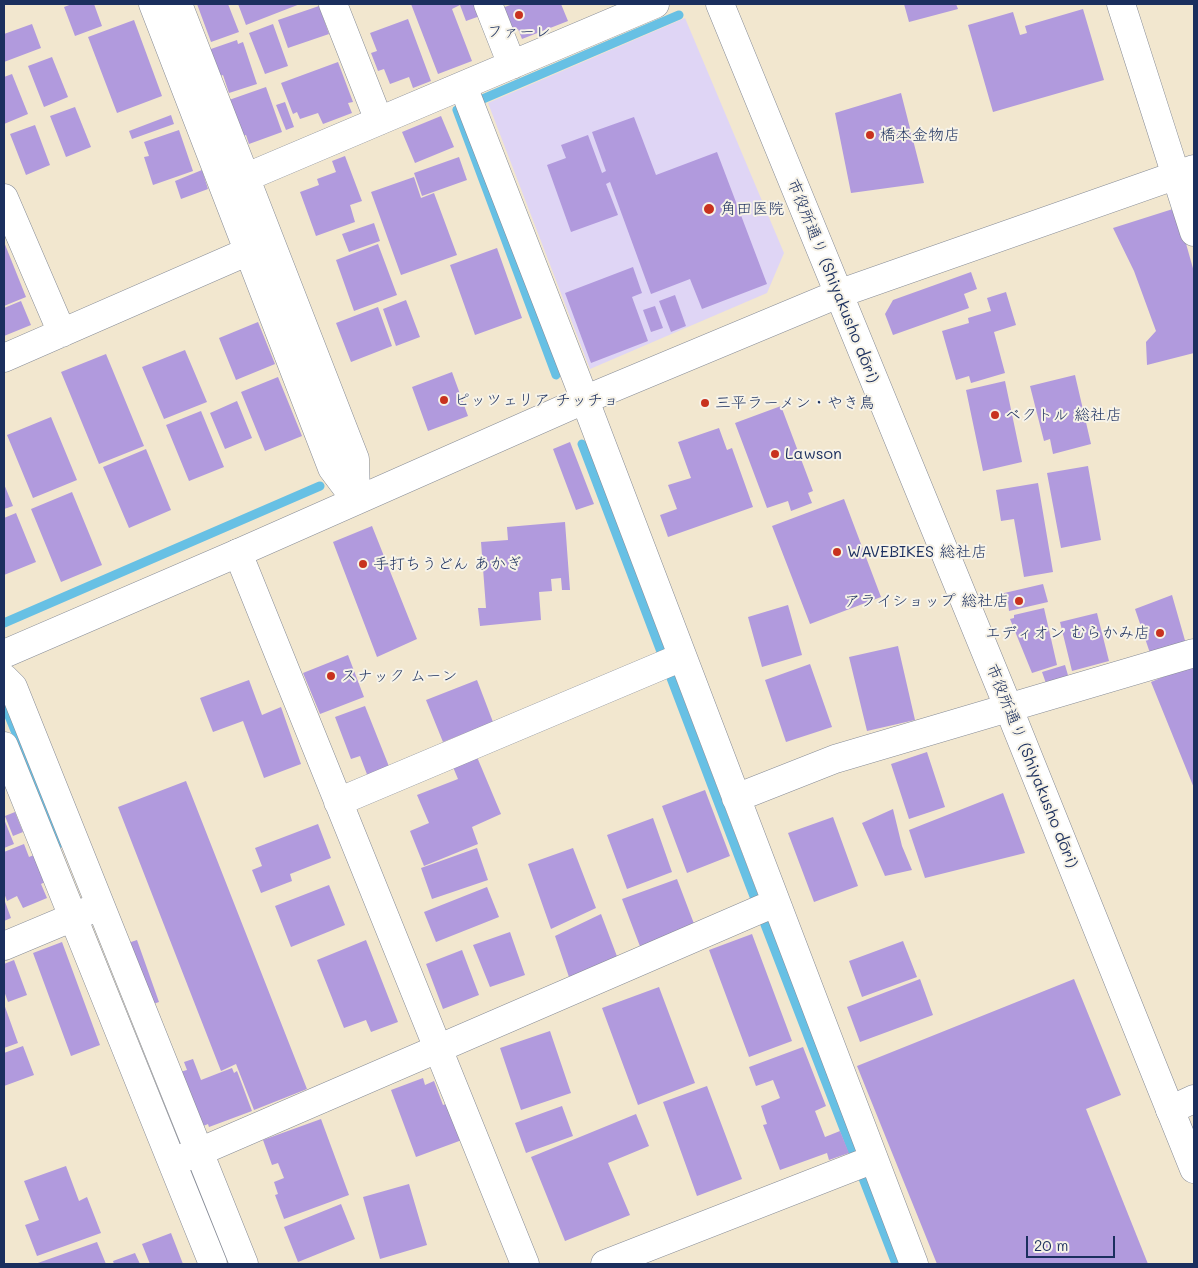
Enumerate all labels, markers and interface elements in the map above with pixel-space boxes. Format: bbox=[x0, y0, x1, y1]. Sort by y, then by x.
marker: ファーレ bbox=[513, 9, 525, 21]
place label: ファーレ bbox=[487, 22, 551, 42]
place label: 橋本金物店 bbox=[880, 125, 960, 145]
marker: 橋本金物店 bbox=[864, 129, 876, 141]
street label: 市役所通り (Shiyakusho dōri) bbox=[783, 176, 883, 386]
place label: 角田医院 bbox=[720, 199, 784, 219]
marker: 角田医院 bbox=[702, 202, 716, 216]
place label: ピッツェリア チッチョ bbox=[454, 390, 619, 410]
place label: 三平ラーメン・やき鳥 bbox=[715, 393, 875, 413]
marker: ピッツェリア チッチョ bbox=[438, 394, 450, 406]
marker: 三平ラーメン・やき鳥 bbox=[699, 397, 711, 409]
place label: ベクトル 総社店 bbox=[1005, 405, 1122, 425]
marker: ベクトル 総社店 bbox=[989, 409, 1001, 421]
place label: Lawson bbox=[785, 444, 842, 464]
marker: Lawson bbox=[769, 448, 781, 460]
place label: WAVEBIKES 総社店 bbox=[847, 542, 987, 562]
marker: WAVEBIKES 総社店 bbox=[831, 546, 843, 558]
place label: 手打ちうどん あかぎ bbox=[373, 554, 522, 574]
marker: 手打ちうどん あかぎ bbox=[357, 558, 369, 570]
place label: アライショップ 総社店 bbox=[844, 591, 1009, 611]
marker: アライショップ 総社店 bbox=[1013, 595, 1025, 607]
place label: エディオン むらかみ店 bbox=[985, 623, 1150, 643]
marker: エディオン むらかみ店 bbox=[1154, 627, 1166, 639]
street label: 市役所通り (Shiyakusho dōri) bbox=[982, 661, 1082, 871]
place label: スナック ムーン bbox=[341, 666, 457, 686]
marker: スナック ムーン bbox=[325, 670, 337, 682]
scale bar bbox=[1028, 1226, 1117, 1258]
text: 20 m bbox=[1034, 1235, 1068, 1255]

